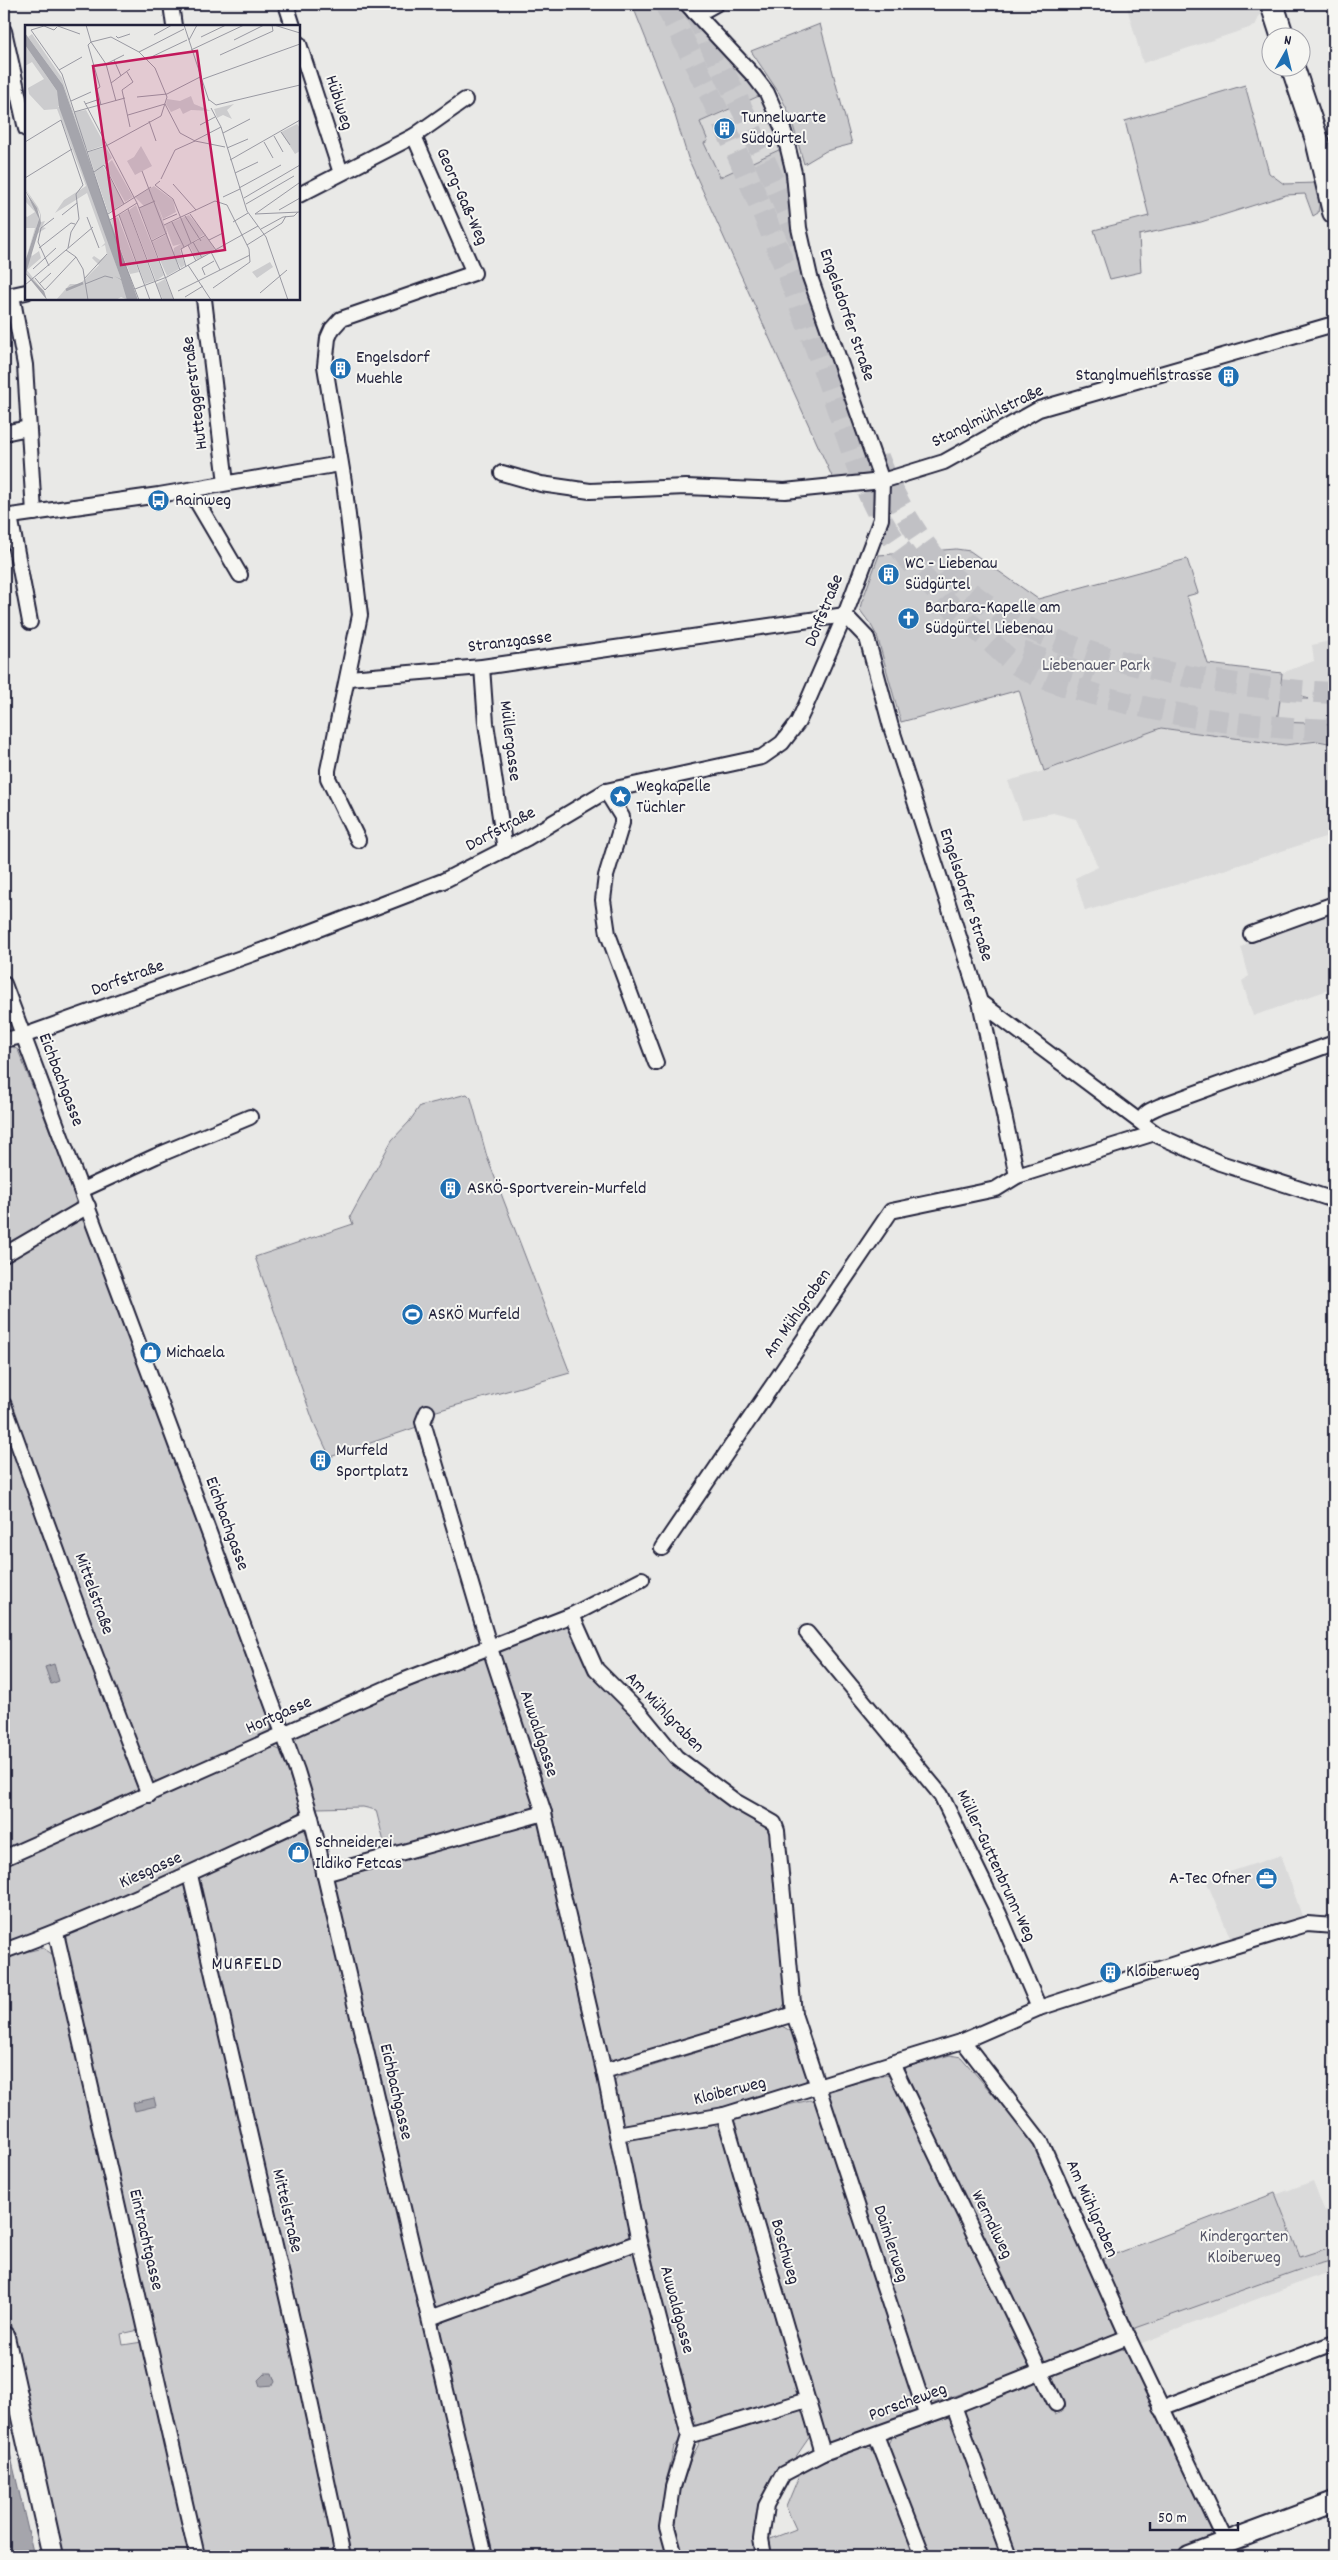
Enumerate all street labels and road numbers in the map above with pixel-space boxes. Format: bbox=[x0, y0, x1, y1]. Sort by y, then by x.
street label: Hüblweg bbox=[317, 72, 359, 134]
street label: Georg-Gaß-Weg bbox=[428, 144, 494, 250]
street label: Engelsdorfer Straße bbox=[812, 245, 880, 385]
street label: Hutteggerstraße bbox=[177, 335, 215, 451]
street label: Stanglmühlstraße bbox=[928, 379, 1048, 455]
street label: Dorfstraße bbox=[799, 571, 851, 651]
street label: Stranzgasse bbox=[467, 625, 553, 661]
street label: Müllergasse bbox=[492, 699, 526, 783]
street label: Dorfstraße bbox=[462, 801, 541, 859]
street label: Engelsdorfer Straße bbox=[932, 825, 998, 965]
street label: Dorfstraße bbox=[88, 954, 168, 1004]
street label: Eichbachgasse bbox=[31, 1030, 89, 1130]
street label: Am Mühlgraben bbox=[758, 1264, 838, 1364]
street label: Eichbachgasse bbox=[197, 1474, 255, 1574]
street label: Mittelstraße bbox=[67, 1550, 119, 1638]
street label: Am Mühlgraben bbox=[619, 1667, 709, 1759]
street label: Auwaldgasse bbox=[512, 1687, 564, 1781]
street label: Hortgasse bbox=[242, 1690, 316, 1742]
street label: Müller-Guttenbrunn-Weg bbox=[949, 1786, 1041, 1946]
street label: Kiesgasse bbox=[116, 1846, 187, 1896]
street label: Eichbachgasse bbox=[372, 2041, 418, 2143]
street label: Kloiberweg bbox=[691, 2071, 769, 2113]
street label: Am Mühlgraben bbox=[1058, 2156, 1124, 2262]
street label: Mittelstraße bbox=[264, 2167, 308, 2255]
street label: Eintrachtgasse bbox=[121, 2187, 169, 2293]
street label: Werndlweg bbox=[964, 2187, 1018, 2264]
street label: Daimlerweg bbox=[866, 2202, 914, 2286]
street label: Boschweg bbox=[763, 2216, 805, 2288]
street label: Auwaldgasse bbox=[652, 2263, 700, 2357]
street label: Porscheweg bbox=[866, 2377, 951, 2429]

